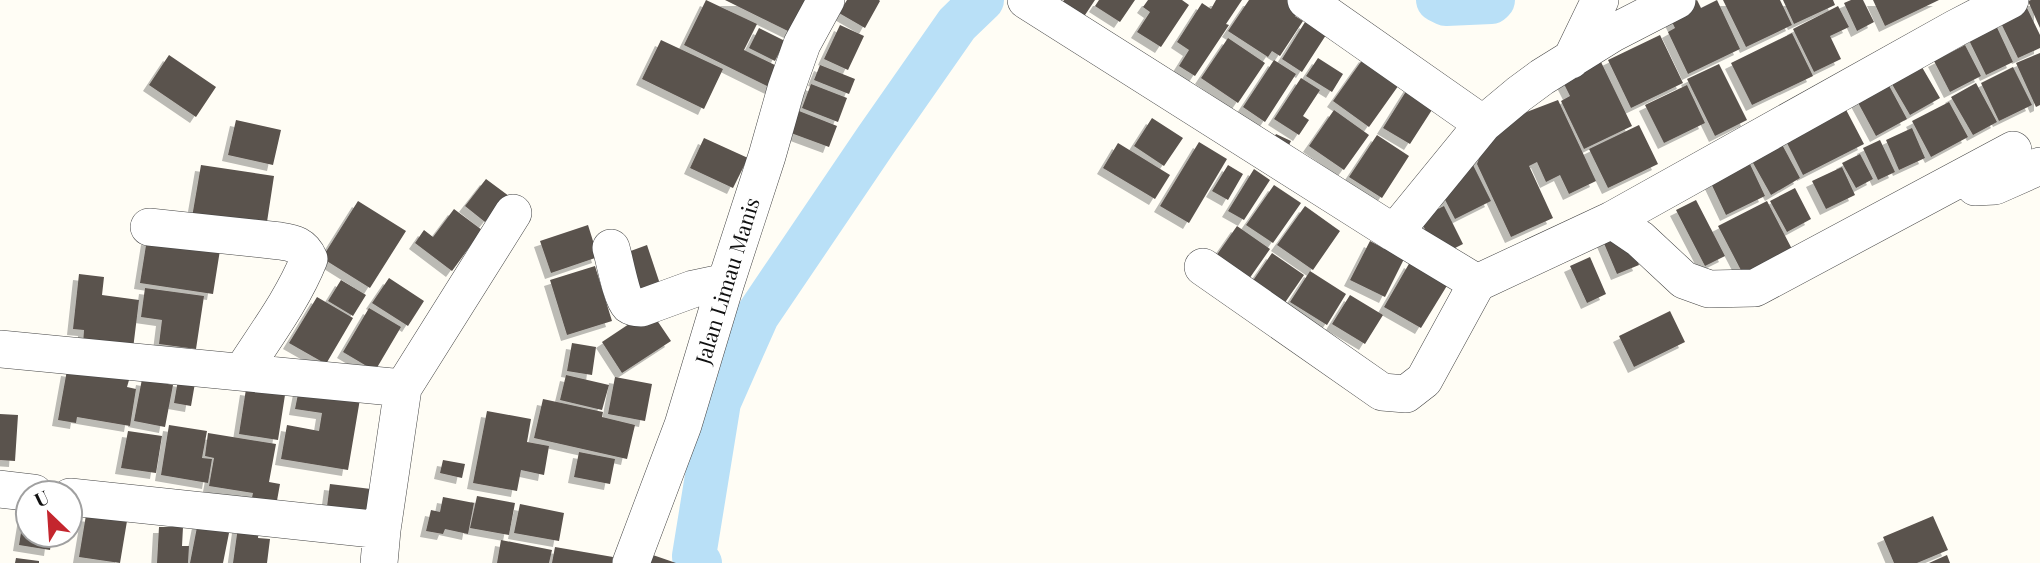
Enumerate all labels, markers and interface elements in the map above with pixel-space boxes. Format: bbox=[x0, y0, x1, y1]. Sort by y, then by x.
street label: Jalan Limau Manis bbox=[687, 194, 765, 368]
north arrow bbox=[14, 479, 84, 549]
text: U bbox=[30, 483, 53, 512]

